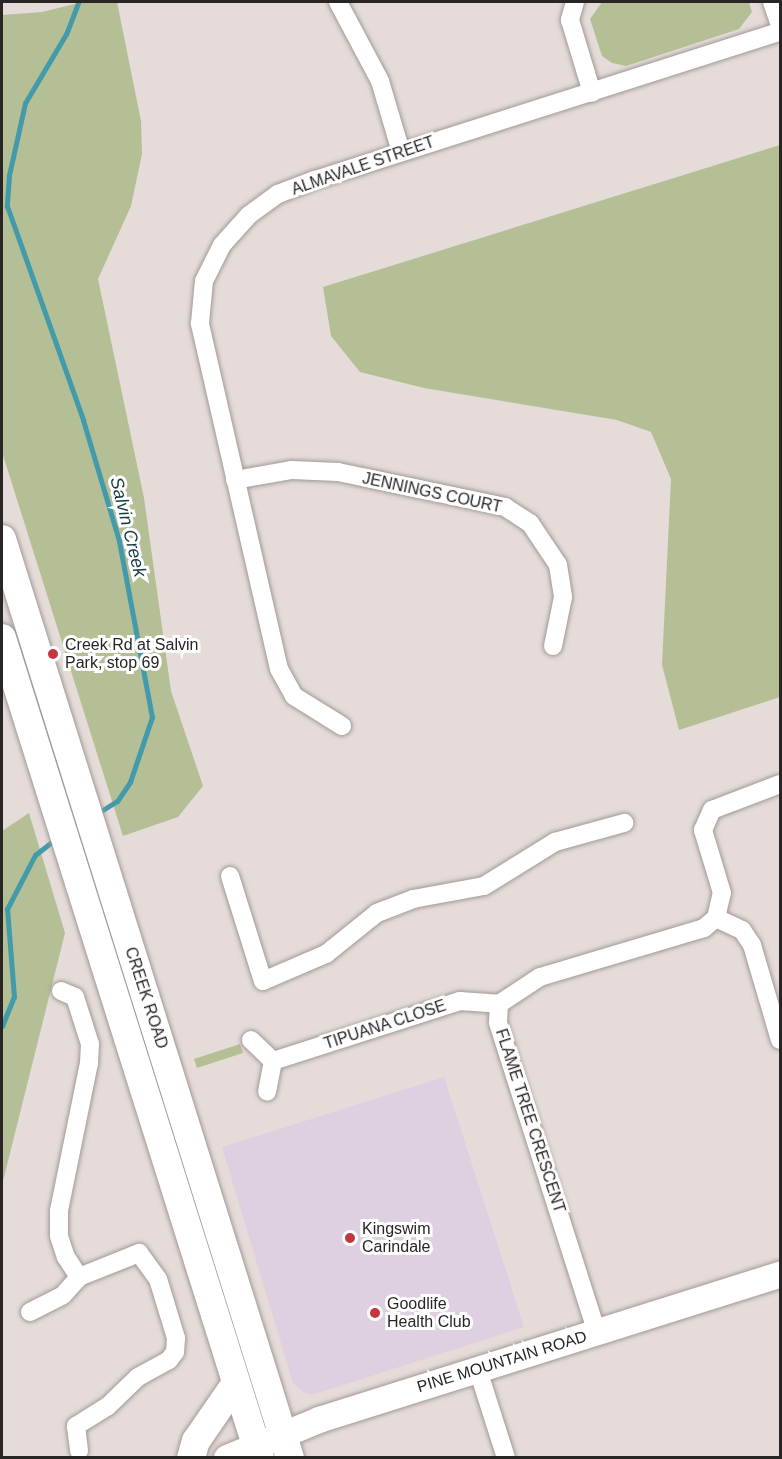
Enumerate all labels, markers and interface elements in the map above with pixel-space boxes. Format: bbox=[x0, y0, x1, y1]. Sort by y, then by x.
street label: ALMAVALE STREET bbox=[289, 133, 437, 199]
street label: JENNINGS COURT bbox=[361, 469, 503, 517]
water label: Salvin Creek bbox=[105, 475, 151, 579]
place label: Creek Rd at Salvin Park, stop 69 bbox=[65, 635, 198, 673]
marker: Creek Rd at Salvin Park, stop 69 bbox=[46, 647, 60, 661]
street label: CREEK ROAD bbox=[121, 945, 171, 1051]
street label: TIPUANA CLOSE bbox=[321, 996, 449, 1054]
street label: FLAME TREE CRESCENT bbox=[491, 1026, 569, 1216]
place label: Kingswim Carindale bbox=[362, 1219, 430, 1257]
marker: Kingswim Carindale bbox=[343, 1231, 357, 1245]
place label: Goodlife Health Club bbox=[387, 1294, 471, 1332]
marker: Goodlife Health Club bbox=[368, 1306, 382, 1320]
street label: PINE MOUNTAIN ROAD bbox=[415, 1327, 589, 1397]

